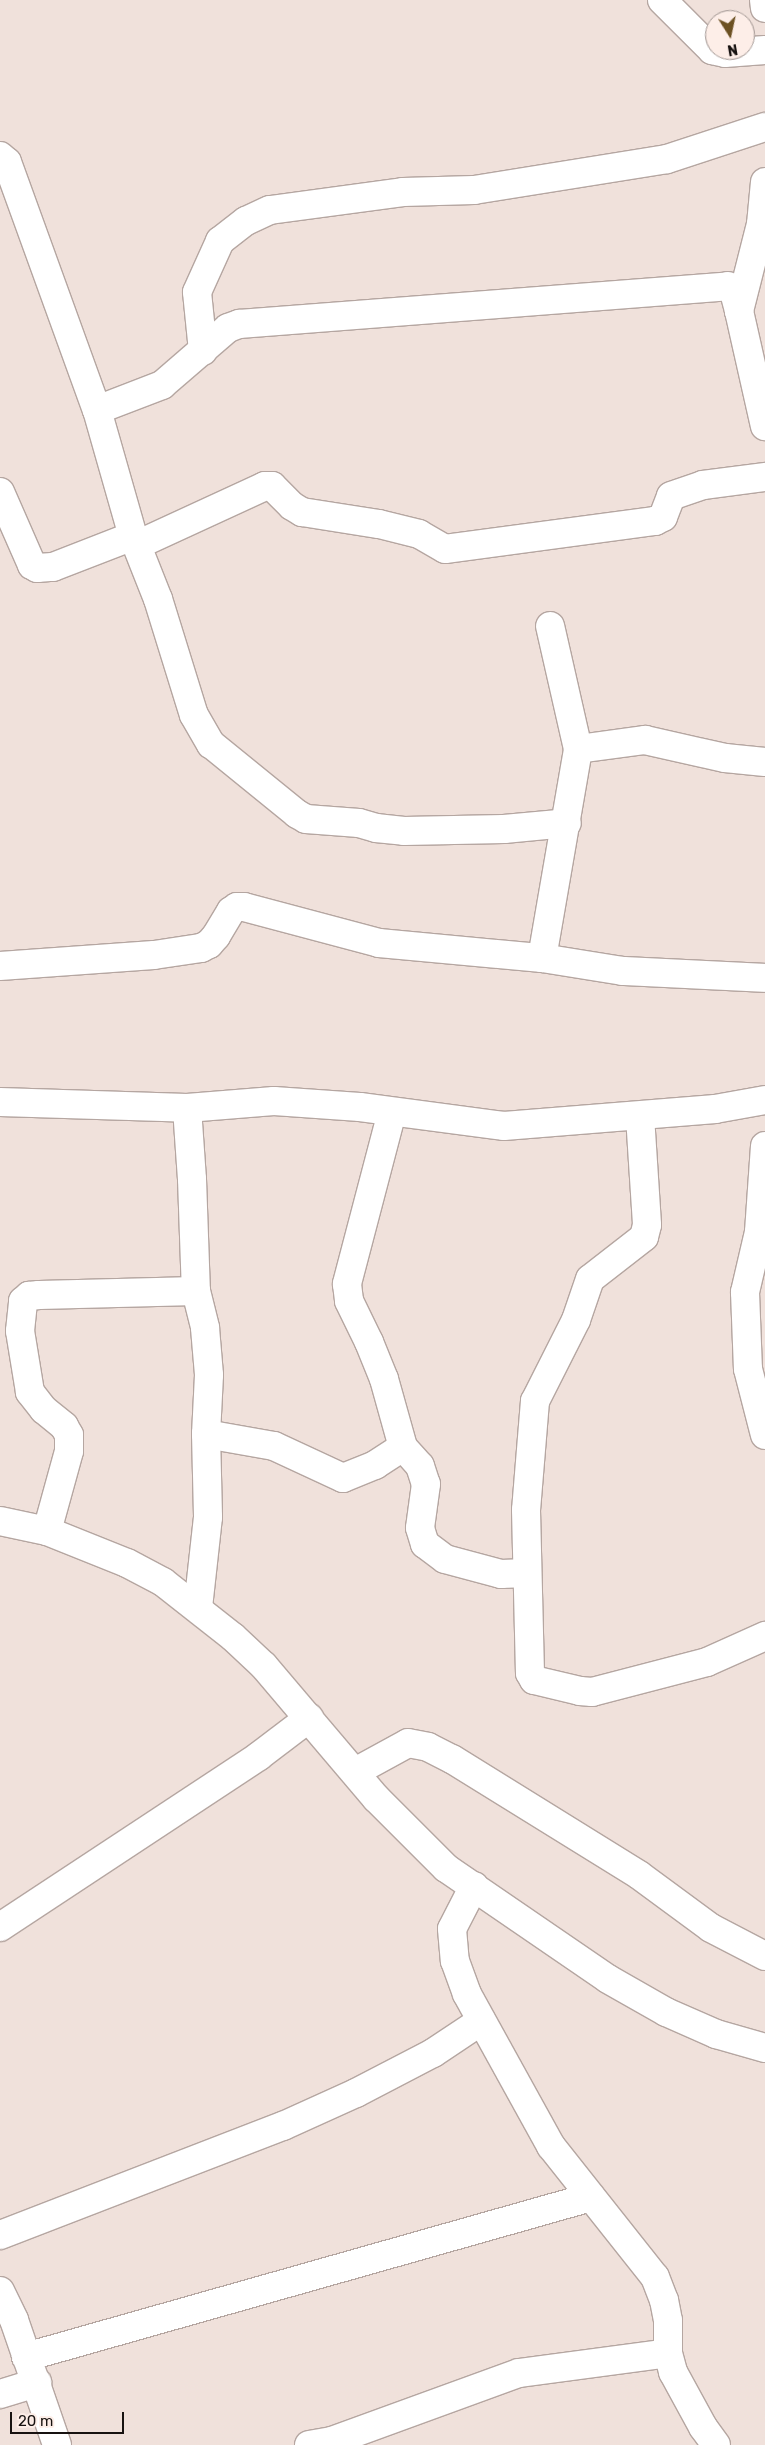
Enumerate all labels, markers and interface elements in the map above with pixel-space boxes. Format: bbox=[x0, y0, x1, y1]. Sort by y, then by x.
north arrow bbox=[705, 10, 755, 60]
text: N bbox=[726, 40, 739, 59]
scale bar bbox=[12, 2402, 126, 2434]
text: 20 m bbox=[18, 2412, 53, 2430]

